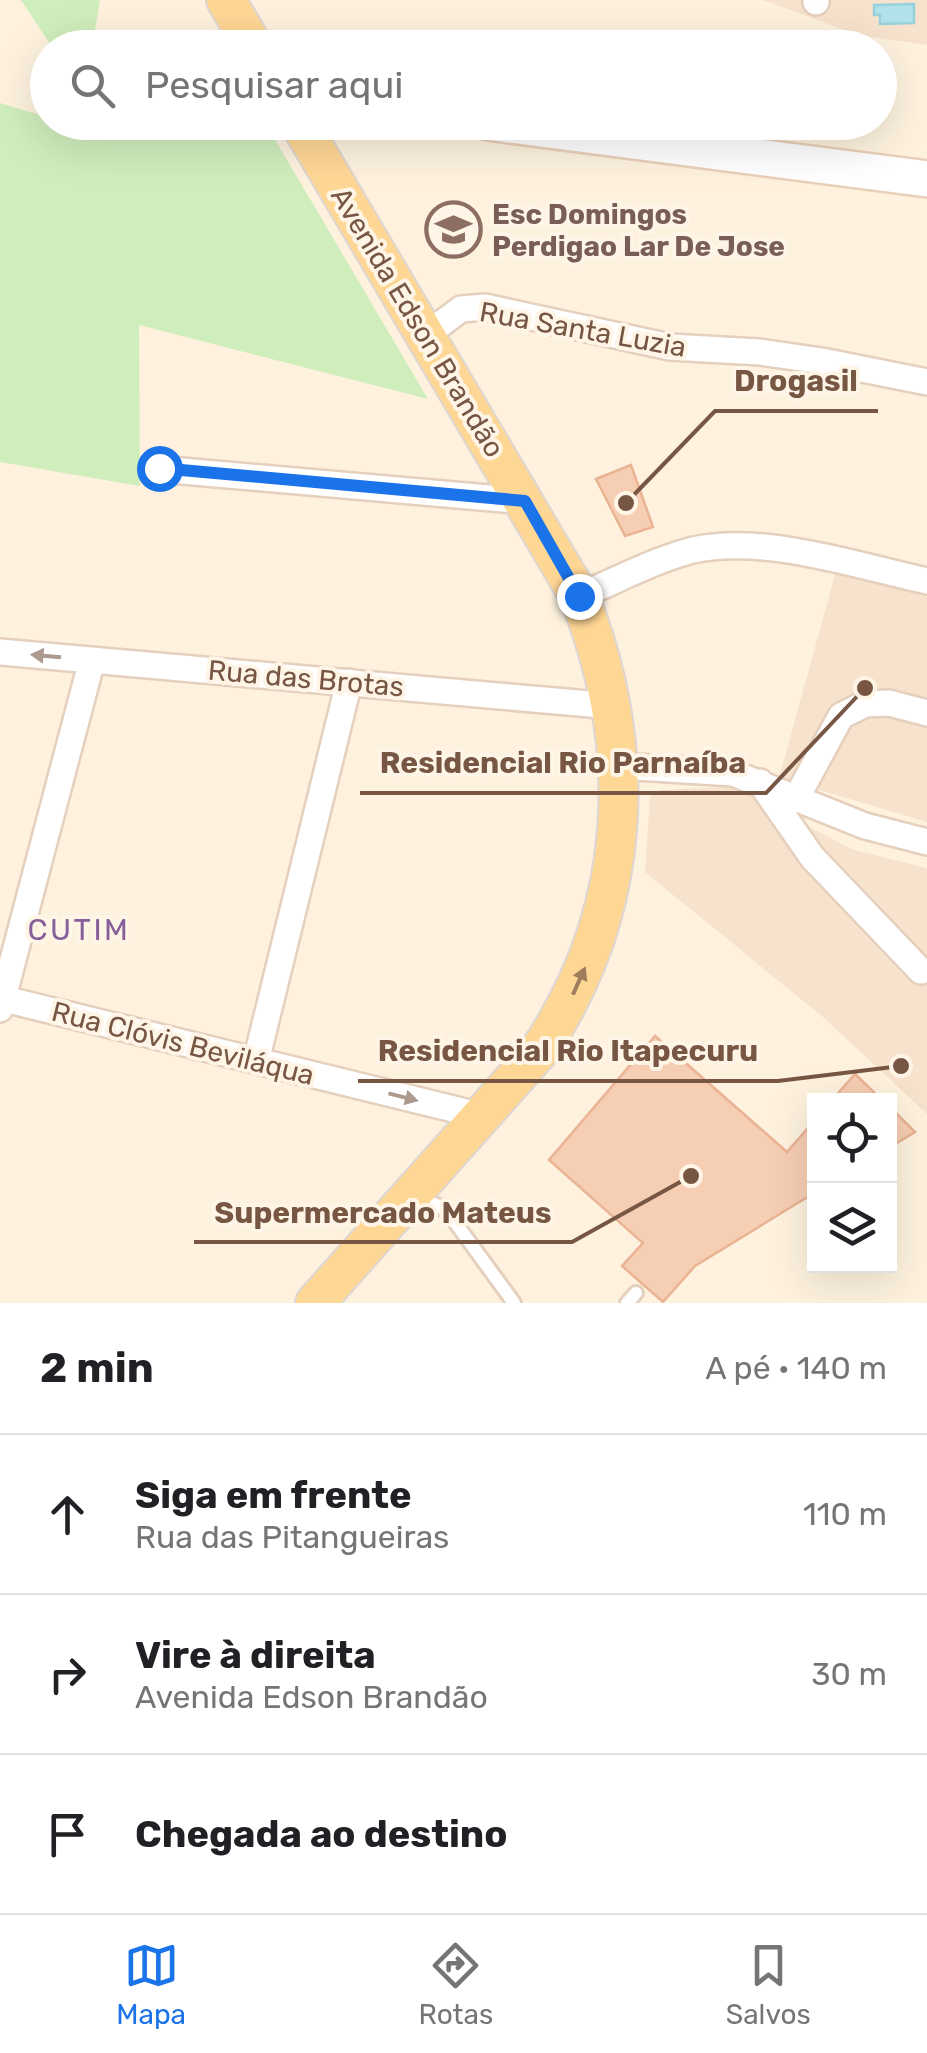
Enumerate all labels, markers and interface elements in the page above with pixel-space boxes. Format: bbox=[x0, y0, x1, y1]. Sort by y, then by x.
search box bbox=[30, 30, 897, 140]
icon: search bbox=[65, 58, 120, 113]
text: Pesquisar aqui bbox=[145, 62, 403, 108]
street label: Avenida Edson Brandão bbox=[324, 181, 511, 463]
place label: Esc Domingos Perdigao Lar De Jose bbox=[492, 198, 785, 263]
school or university icon: Esc Domingos Perdigao Lar De Jose bbox=[423, 200, 483, 260]
street label: Rua Santa Luzia bbox=[477, 295, 689, 364]
callout: Drogasil bbox=[715, 351, 878, 411]
text: Drogasil bbox=[734, 363, 858, 399]
route start bbox=[137, 446, 183, 492]
route end bbox=[557, 574, 603, 620]
one-way arrow bbox=[30, 648, 61, 664]
street label: Rua das Brotas bbox=[207, 653, 405, 703]
callout: Residencial Rio Parnaíba bbox=[360, 733, 766, 793]
text: Residencial Rio Parnaíba bbox=[380, 745, 746, 781]
district label: CUTIM bbox=[28, 912, 130, 948]
one-way arrow bbox=[571, 966, 587, 996]
street label: Rua Clóvis Beviláqua bbox=[48, 995, 318, 1092]
callout: Residencial Rio Itapecuru bbox=[358, 1021, 778, 1081]
text: Residencial Rio Itapecuru bbox=[378, 1033, 758, 1069]
one-way arrow bbox=[388, 1090, 419, 1105]
map controls bbox=[807, 1093, 897, 1273]
button: locate bbox=[807, 1093, 897, 1183]
callout: Supermercado Mateus bbox=[194, 1182, 572, 1242]
button: layers bbox=[807, 1183, 897, 1273]
text: Supermercado Mateus bbox=[214, 1195, 552, 1231]
text: 2 min bbox=[40, 1343, 154, 1393]
text: A pé · 140 m bbox=[705, 1349, 887, 1387]
text: Siga em frente bbox=[135, 1472, 412, 1518]
icon: ahead bbox=[40, 1487, 95, 1542]
text: 110 m bbox=[803, 1495, 887, 1533]
text: Rua das Pitangueiras bbox=[135, 1518, 449, 1556]
text: Vire à direita bbox=[135, 1632, 376, 1678]
icon: right bbox=[40, 1647, 95, 1702]
text: 30 m bbox=[811, 1655, 887, 1693]
text: Avenida Edson Brandão bbox=[135, 1678, 488, 1716]
icon: arrive bbox=[40, 1807, 95, 1862]
text: Chegada ao destino bbox=[135, 1811, 507, 1857]
tab: Mapa bbox=[116, 1938, 186, 2031]
tab: Rotas bbox=[419, 1938, 493, 2031]
tab: Salvos bbox=[726, 1938, 811, 2031]

